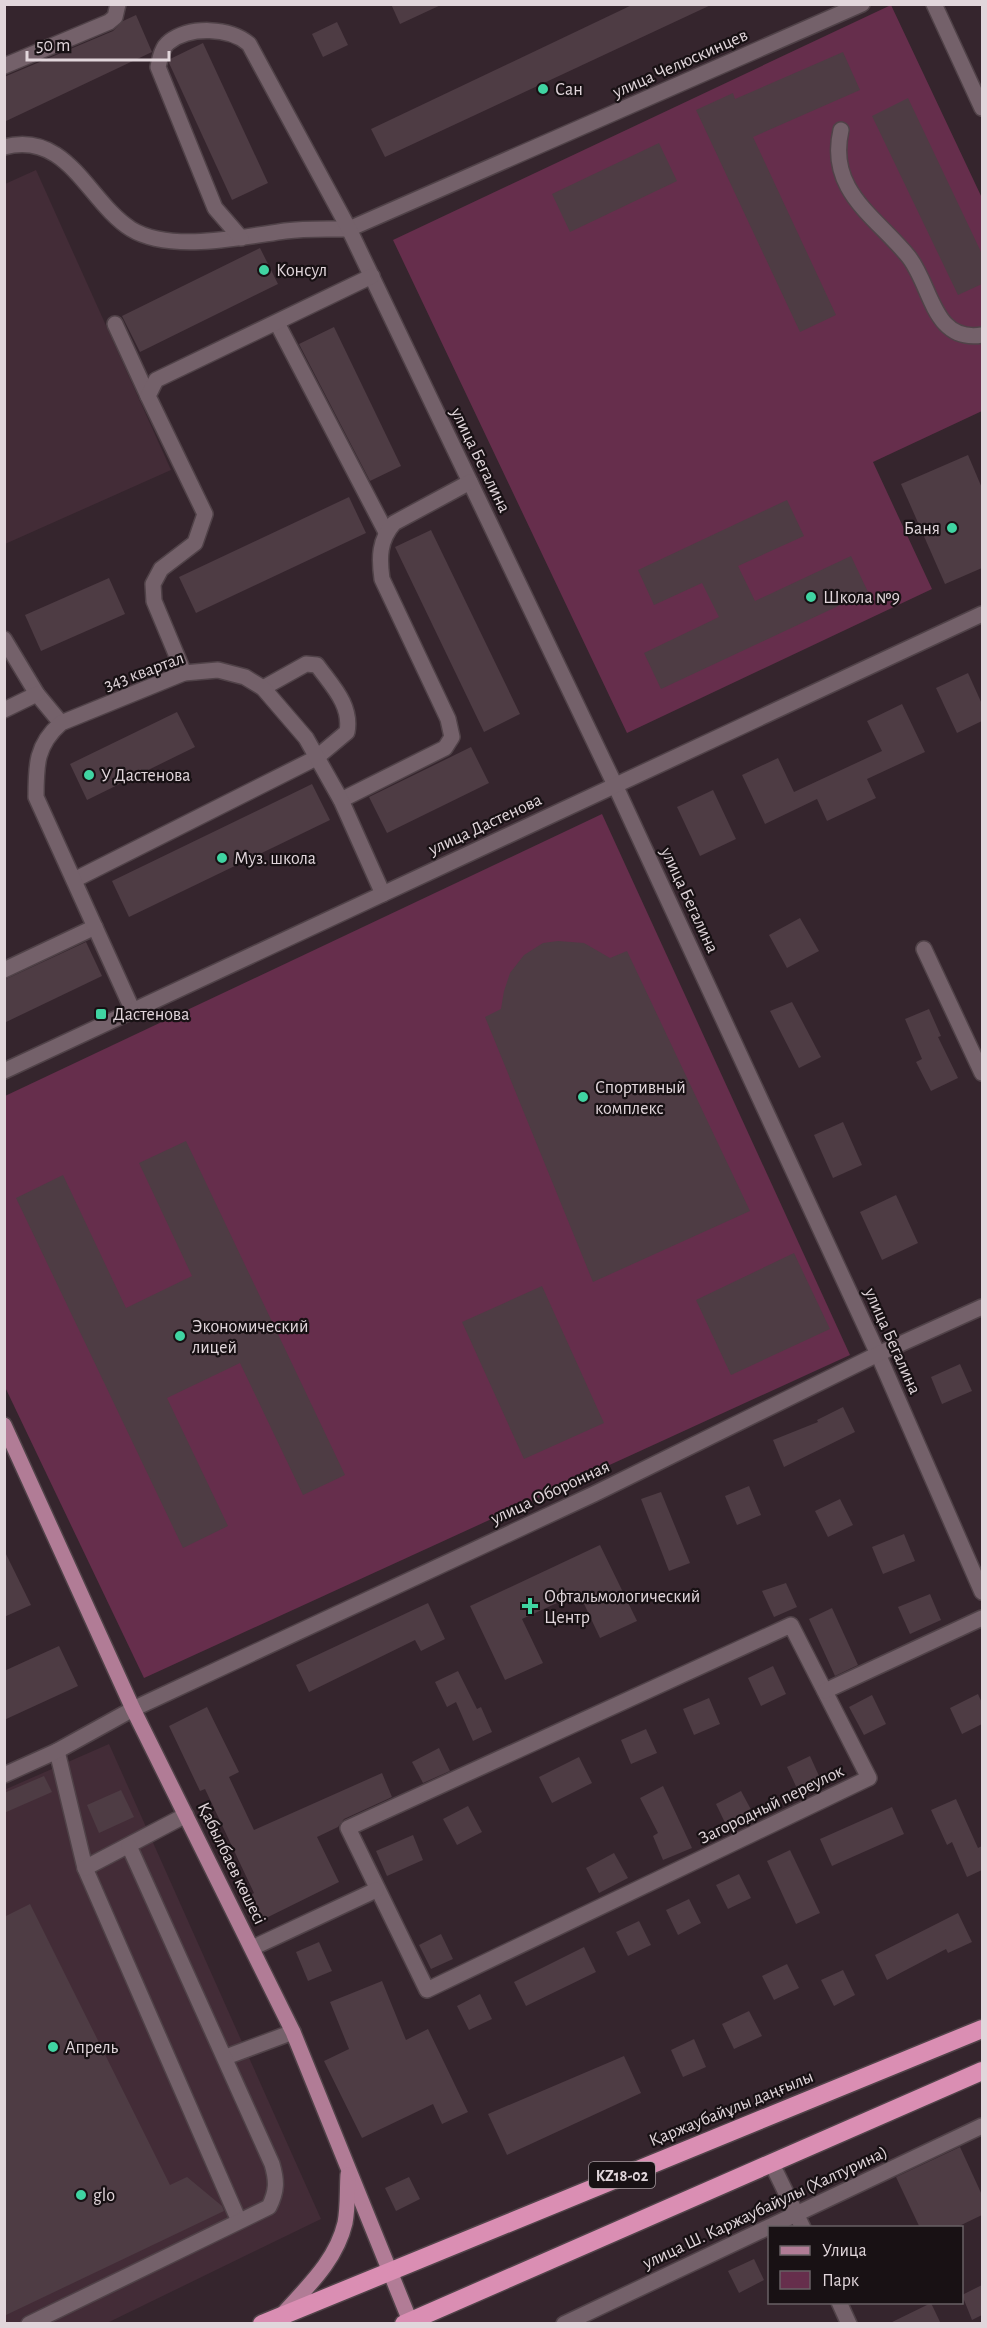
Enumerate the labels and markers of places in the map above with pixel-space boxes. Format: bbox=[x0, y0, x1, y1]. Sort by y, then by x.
place label: Сан bbox=[555, 81, 583, 99]
marker: Сан bbox=[536, 82, 550, 96]
place label: Консул bbox=[276, 262, 327, 280]
marker: Консул bbox=[257, 263, 271, 277]
place label: Баня bbox=[904, 520, 940, 538]
marker: Баня bbox=[945, 521, 959, 535]
place label: Школа №9 bbox=[823, 589, 900, 607]
marker: Школа №9 bbox=[804, 590, 818, 604]
place label: У Дастенова bbox=[101, 767, 191, 785]
marker: У Дастенова bbox=[82, 768, 96, 782]
place label: Муз. школа bbox=[234, 850, 316, 868]
marker: Муз. школа bbox=[215, 851, 229, 865]
place label: Дастенова bbox=[113, 1006, 189, 1024]
marker: Дастенова bbox=[94, 1007, 108, 1021]
place label: Спортивный комплекс bbox=[595, 1079, 686, 1118]
marker: Спортивный комплекс bbox=[576, 1090, 590, 1104]
place label: Экономический лицей bbox=[192, 1318, 308, 1357]
marker: Экономический лицей bbox=[173, 1329, 187, 1343]
place label: Офтальмологический Центр bbox=[544, 1588, 700, 1627]
marker: Офтальмологический Центр bbox=[521, 1597, 539, 1615]
place label: Апрель bbox=[65, 2039, 118, 2057]
marker: Апрель bbox=[46, 2040, 60, 2054]
place label: glo bbox=[93, 2187, 115, 2205]
marker: glo bbox=[74, 2188, 88, 2202]

